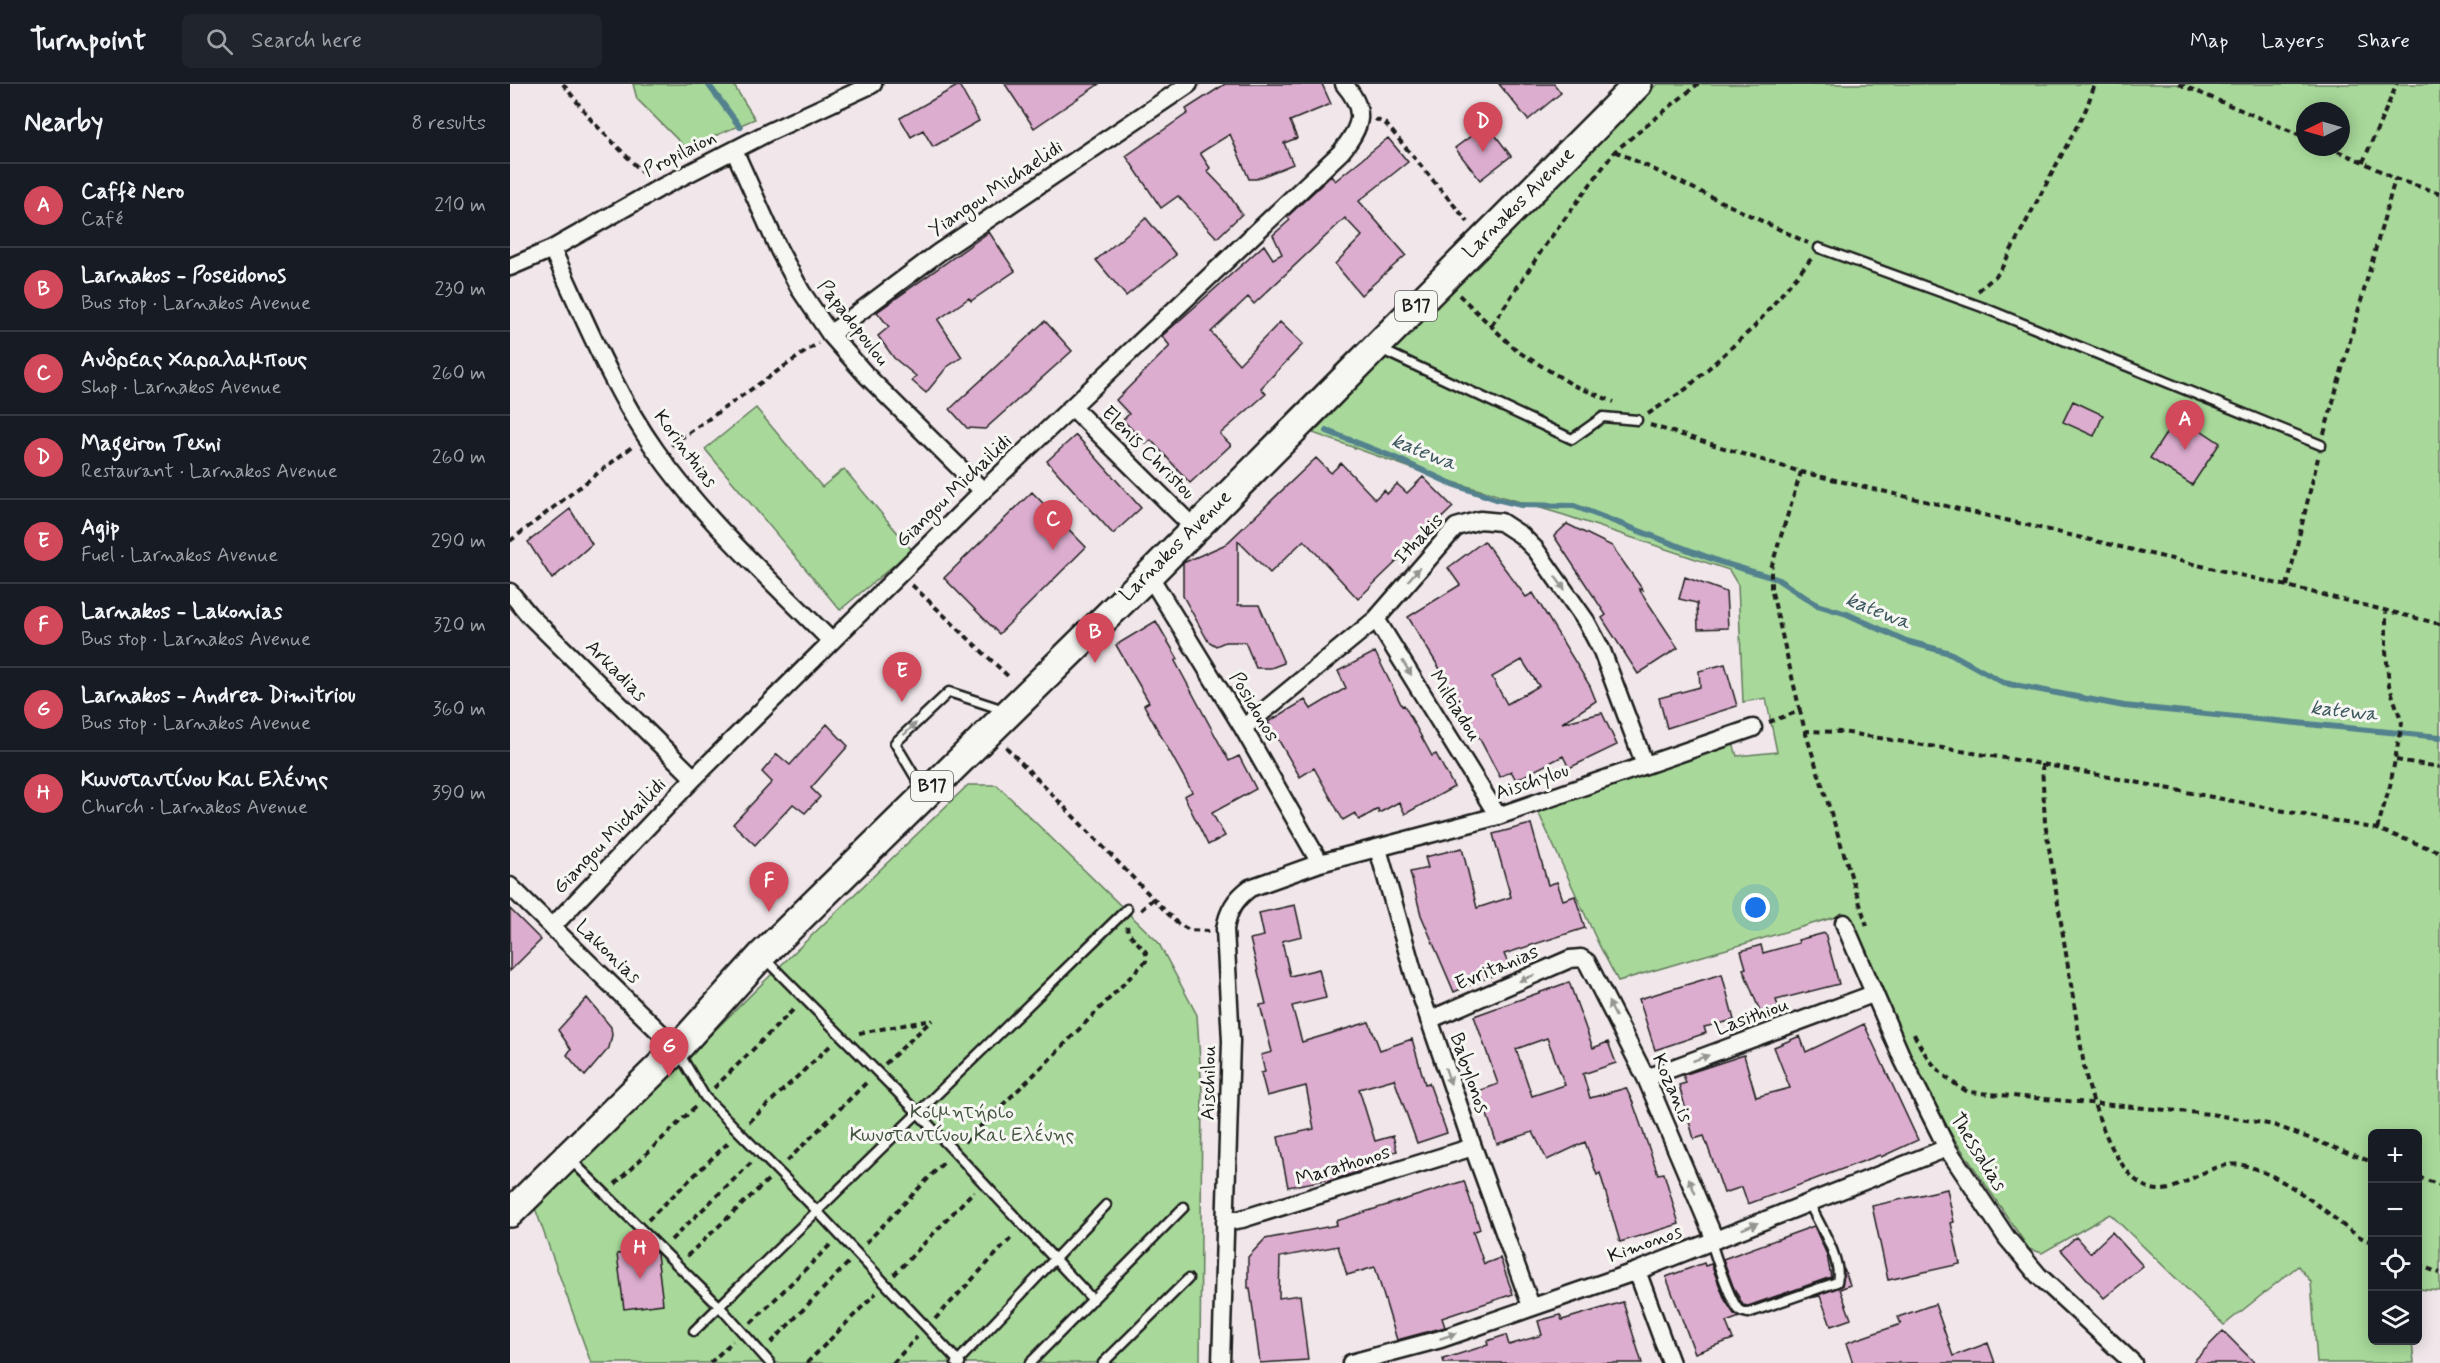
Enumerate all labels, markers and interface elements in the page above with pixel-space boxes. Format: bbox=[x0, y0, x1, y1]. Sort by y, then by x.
search box bbox=[182, 14, 602, 68]
text: Turnpoint bbox=[30, 23, 146, 60]
icon: search bbox=[203, 25, 236, 58]
text: Search here bbox=[251, 27, 362, 55]
text: Map bbox=[2190, 27, 2228, 55]
text: Layers bbox=[2261, 27, 2324, 55]
text: Share bbox=[2357, 27, 2410, 55]
north arrow bbox=[2296, 102, 2350, 156]
pin: D bbox=[1464, 103, 1502, 152]
text: Nearby bbox=[24, 106, 103, 140]
text: 8 results bbox=[412, 110, 486, 137]
street label: Propilaion bbox=[639, 124, 721, 184]
street label: Yiangou Michaelidi bbox=[923, 134, 1069, 245]
street label: Larnakos Avenue bbox=[1457, 141, 1581, 265]
text: Caffè Nero bbox=[81, 178, 184, 206]
text: A bbox=[37, 192, 50, 219]
text: 210 m bbox=[434, 192, 486, 219]
text: Café bbox=[81, 206, 123, 233]
text: Larnakos - Poseidonos bbox=[81, 262, 286, 290]
street label: Papadopoulou bbox=[811, 274, 895, 372]
text: B bbox=[37, 276, 50, 303]
text: 230 m bbox=[434, 276, 486, 303]
text: Bus stop · Larnakos Avenue bbox=[81, 290, 311, 317]
road number: B17 bbox=[1395, 291, 1437, 321]
text: Ανδρεας Χαραλαμπους bbox=[81, 346, 307, 374]
text: C bbox=[36, 360, 51, 387]
text: 260 m bbox=[432, 360, 486, 387]
text: Shop · Larnakos Avenue bbox=[81, 374, 281, 401]
street label: Elenis Christou bbox=[1095, 400, 1201, 506]
pin: A bbox=[2166, 400, 2204, 450]
street label: Korinthias bbox=[647, 404, 723, 494]
water label: katewa bbox=[1388, 426, 1462, 478]
street label: Giangou Michailidi bbox=[890, 428, 1019, 554]
text: Mageiron Texni bbox=[81, 430, 221, 458]
text: D bbox=[37, 444, 50, 471]
text: 260 m bbox=[432, 444, 486, 471]
text: Restaurant · Larnakos Avenue bbox=[81, 458, 338, 485]
street label: Larnakos Avenue bbox=[1114, 484, 1238, 608]
pin: C bbox=[1034, 500, 1072, 550]
street label: Ithakis bbox=[1388, 508, 1450, 570]
text: Agip bbox=[81, 514, 120, 542]
text: E bbox=[38, 528, 49, 555]
text: 290 m bbox=[431, 528, 486, 555]
text: Fuel · Larnakos Avenue bbox=[81, 542, 278, 569]
one-way arrow bbox=[1407, 567, 1420, 582]
one-way arrow bbox=[1553, 575, 1565, 590]
water label: katewa bbox=[1842, 585, 1916, 637]
text: Larnakos - Lakonias bbox=[81, 598, 282, 626]
text: F bbox=[38, 612, 49, 639]
text: 320 m bbox=[433, 612, 486, 639]
pin: B bbox=[1076, 614, 1114, 663]
text: Bus stop · Larnakos Avenue bbox=[81, 626, 311, 653]
street label: Arkadias bbox=[579, 634, 653, 708]
pin: E bbox=[882, 652, 922, 702]
one-way arrow bbox=[1401, 660, 1412, 677]
street label: Miltiadou bbox=[1423, 665, 1487, 747]
street label: Posidonos bbox=[1222, 667, 1286, 747]
text: Larnakos - Andrea Dimitriou bbox=[81, 682, 356, 710]
water label: katewa bbox=[2309, 694, 2380, 729]
text: G bbox=[37, 696, 50, 723]
text: 360 m bbox=[433, 696, 486, 723]
text: Bus stop · Larnakos Avenue bbox=[81, 710, 311, 737]
one-way arrow bbox=[902, 722, 916, 736]
street label: Aischylou bbox=[1492, 757, 1572, 807]
text: Κωνσταντίνου Και Ελένης bbox=[81, 766, 328, 794]
road number: B17 bbox=[911, 771, 953, 801]
street label: Giangou Michailidi bbox=[547, 772, 673, 901]
text: H bbox=[37, 780, 50, 807]
text: 390 m bbox=[432, 780, 486, 807]
text: Church · Larnakos Avenue bbox=[81, 794, 308, 821]
pin: F bbox=[750, 862, 788, 912]
your location bbox=[1741, 893, 1770, 922]
street label: Lakonias bbox=[569, 914, 647, 990]
street label: Evritanias bbox=[1451, 938, 1543, 998]
one-way arrow bbox=[1518, 974, 1536, 983]
street label: Lasithiou bbox=[1711, 991, 1793, 1043]
one-way arrow bbox=[1607, 1000, 1616, 1017]
pin: G bbox=[650, 1028, 688, 1077]
street label: Babylonos bbox=[1443, 1029, 1495, 1117]
street label: Aischilou bbox=[1195, 1045, 1223, 1121]
street label: Kozanis bbox=[1645, 1050, 1699, 1127]
one-way arrow bbox=[1692, 1053, 1710, 1062]
one-way arrow bbox=[1444, 1067, 1454, 1085]
park label: Κοιμητήριο Κωνσταντίνου Και Ελένης bbox=[850, 1099, 1075, 1149]
street label: Thessalias bbox=[1943, 1108, 2013, 1197]
map controls bbox=[2368, 1129, 2422, 1345]
button: + bbox=[2368, 1129, 2422, 1183]
street label: Marathonos bbox=[1292, 1139, 1394, 1193]
one-way arrow bbox=[1687, 1177, 1697, 1195]
button: − bbox=[2368, 1183, 2422, 1237]
street label: Kimonos bbox=[1604, 1218, 1686, 1270]
one-way arrow bbox=[1742, 1221, 1760, 1231]
pin: H bbox=[620, 1230, 660, 1279]
button: locate bbox=[2368, 1237, 2422, 1291]
button: layers bbox=[2368, 1291, 2422, 1345]
one-way arrow bbox=[1439, 1331, 1457, 1341]

